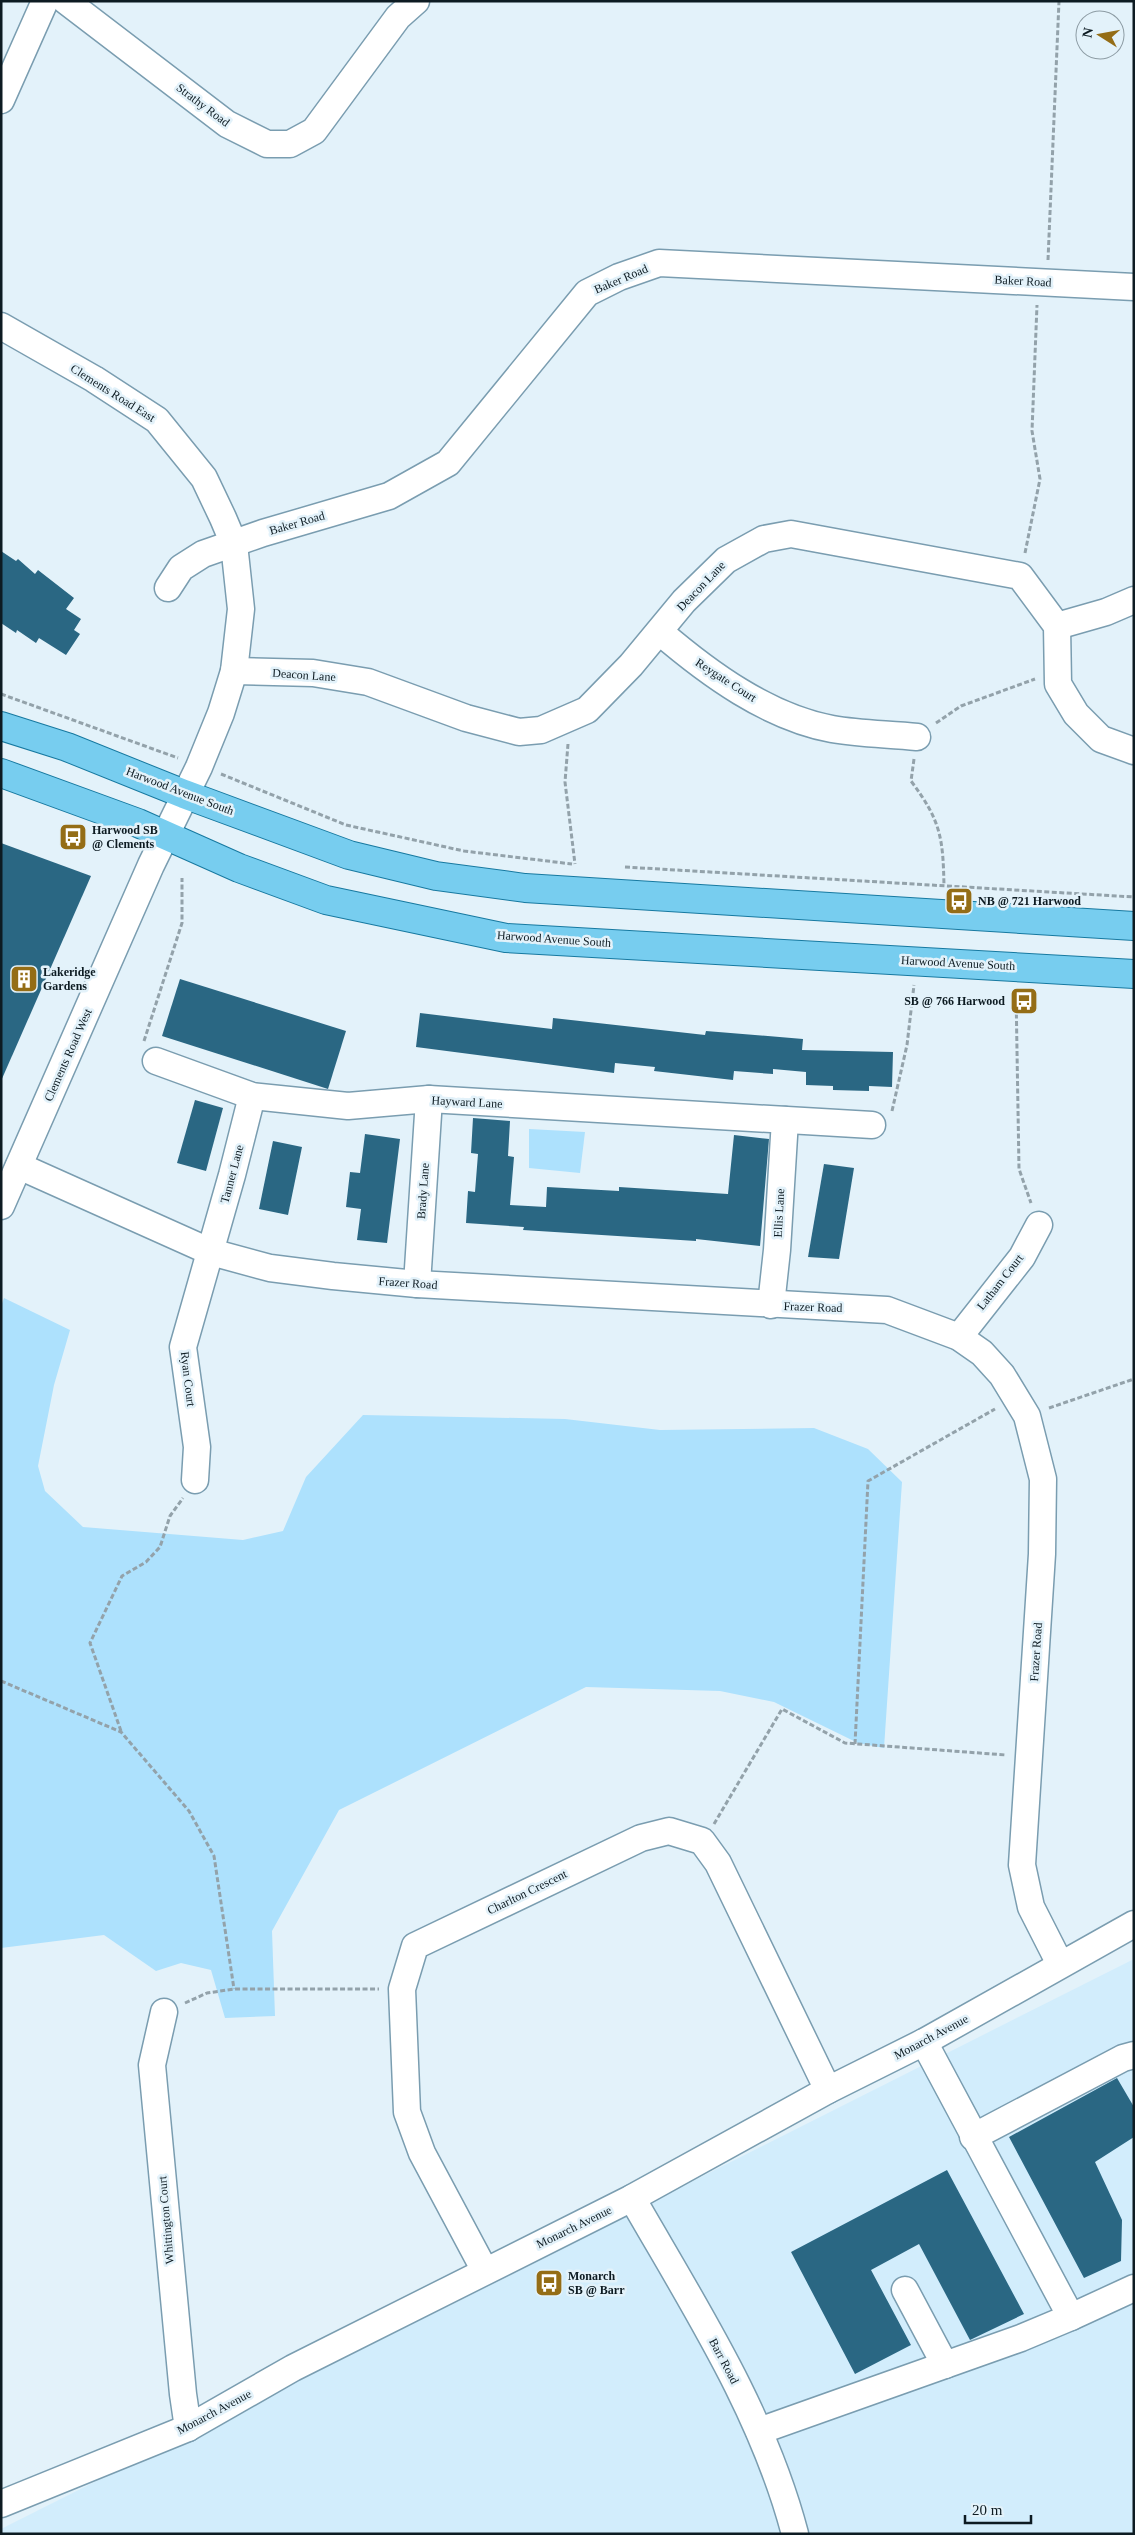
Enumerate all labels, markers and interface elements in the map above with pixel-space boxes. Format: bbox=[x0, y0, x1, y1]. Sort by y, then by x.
north arrow bbox=[1075, 10, 1125, 60]
text: N bbox=[1079, 26, 1096, 39]
street label: Strathy Road bbox=[174, 80, 232, 130]
street label: Baker Road bbox=[592, 261, 650, 297]
street label: Baker Road bbox=[994, 273, 1052, 289]
street label: Clements Road East bbox=[68, 361, 159, 425]
street label: Baker Road bbox=[268, 508, 326, 538]
street label: Deacon Lane bbox=[674, 558, 728, 614]
street label: Reygate Court bbox=[693, 655, 760, 705]
street label: Deacon Lane bbox=[272, 666, 336, 684]
street label: Harwood Avenue South bbox=[124, 764, 236, 818]
bus stop icon: Harwood SB @ Clements bbox=[58, 822, 88, 852]
place label: Harwood SB @ Clements bbox=[92, 823, 158, 851]
bus stop icon: NB @ 721 Harwood bbox=[944, 886, 974, 916]
place label: NB @ 721 Harwood bbox=[978, 894, 1081, 908]
street label: Harwood Avenue South bbox=[496, 928, 612, 950]
street label: Harwood Avenue South bbox=[900, 953, 1016, 973]
building icon: Lakeridge Gardens bbox=[9, 964, 39, 994]
place label: Lakeridge Gardens bbox=[43, 965, 96, 993]
bus stop icon: SB @ 766 Harwood bbox=[1009, 986, 1039, 1016]
place label: SB @ 766 Harwood bbox=[904, 994, 1005, 1008]
street label: Clements Road West bbox=[41, 1006, 95, 1104]
street label: Hayward Lane bbox=[431, 1093, 503, 1111]
street label: Tanner Lane bbox=[217, 1143, 247, 1205]
street label: Brady Lane bbox=[414, 1162, 432, 1220]
street label: Ellis Lane bbox=[771, 1188, 787, 1238]
street label: Latham Court bbox=[974, 1251, 1027, 1313]
street label: Frazer Road bbox=[378, 1274, 438, 1292]
street label: Frazer Road bbox=[783, 1299, 843, 1315]
street label: Ryan Court bbox=[178, 1351, 198, 1408]
street label: Frazer Road bbox=[1027, 1622, 1045, 1682]
street label: Charlton Crescent bbox=[485, 1866, 570, 1917]
street label: Monarch Avenue bbox=[891, 2012, 971, 2062]
street label: Whittington Court bbox=[155, 2175, 177, 2265]
street label: Monarch Avenue bbox=[534, 2203, 614, 2251]
bus stop icon: Monarch SB @ Barr bbox=[534, 2268, 564, 2298]
place label: Monarch SB @ Barr bbox=[568, 2269, 625, 2297]
street label: Barr Road bbox=[706, 2336, 742, 2386]
street label: Monarch Avenue bbox=[174, 2387, 254, 2437]
scale bar bbox=[965, 2492, 1031, 2524]
text: 20 m bbox=[972, 2502, 1003, 2518]

